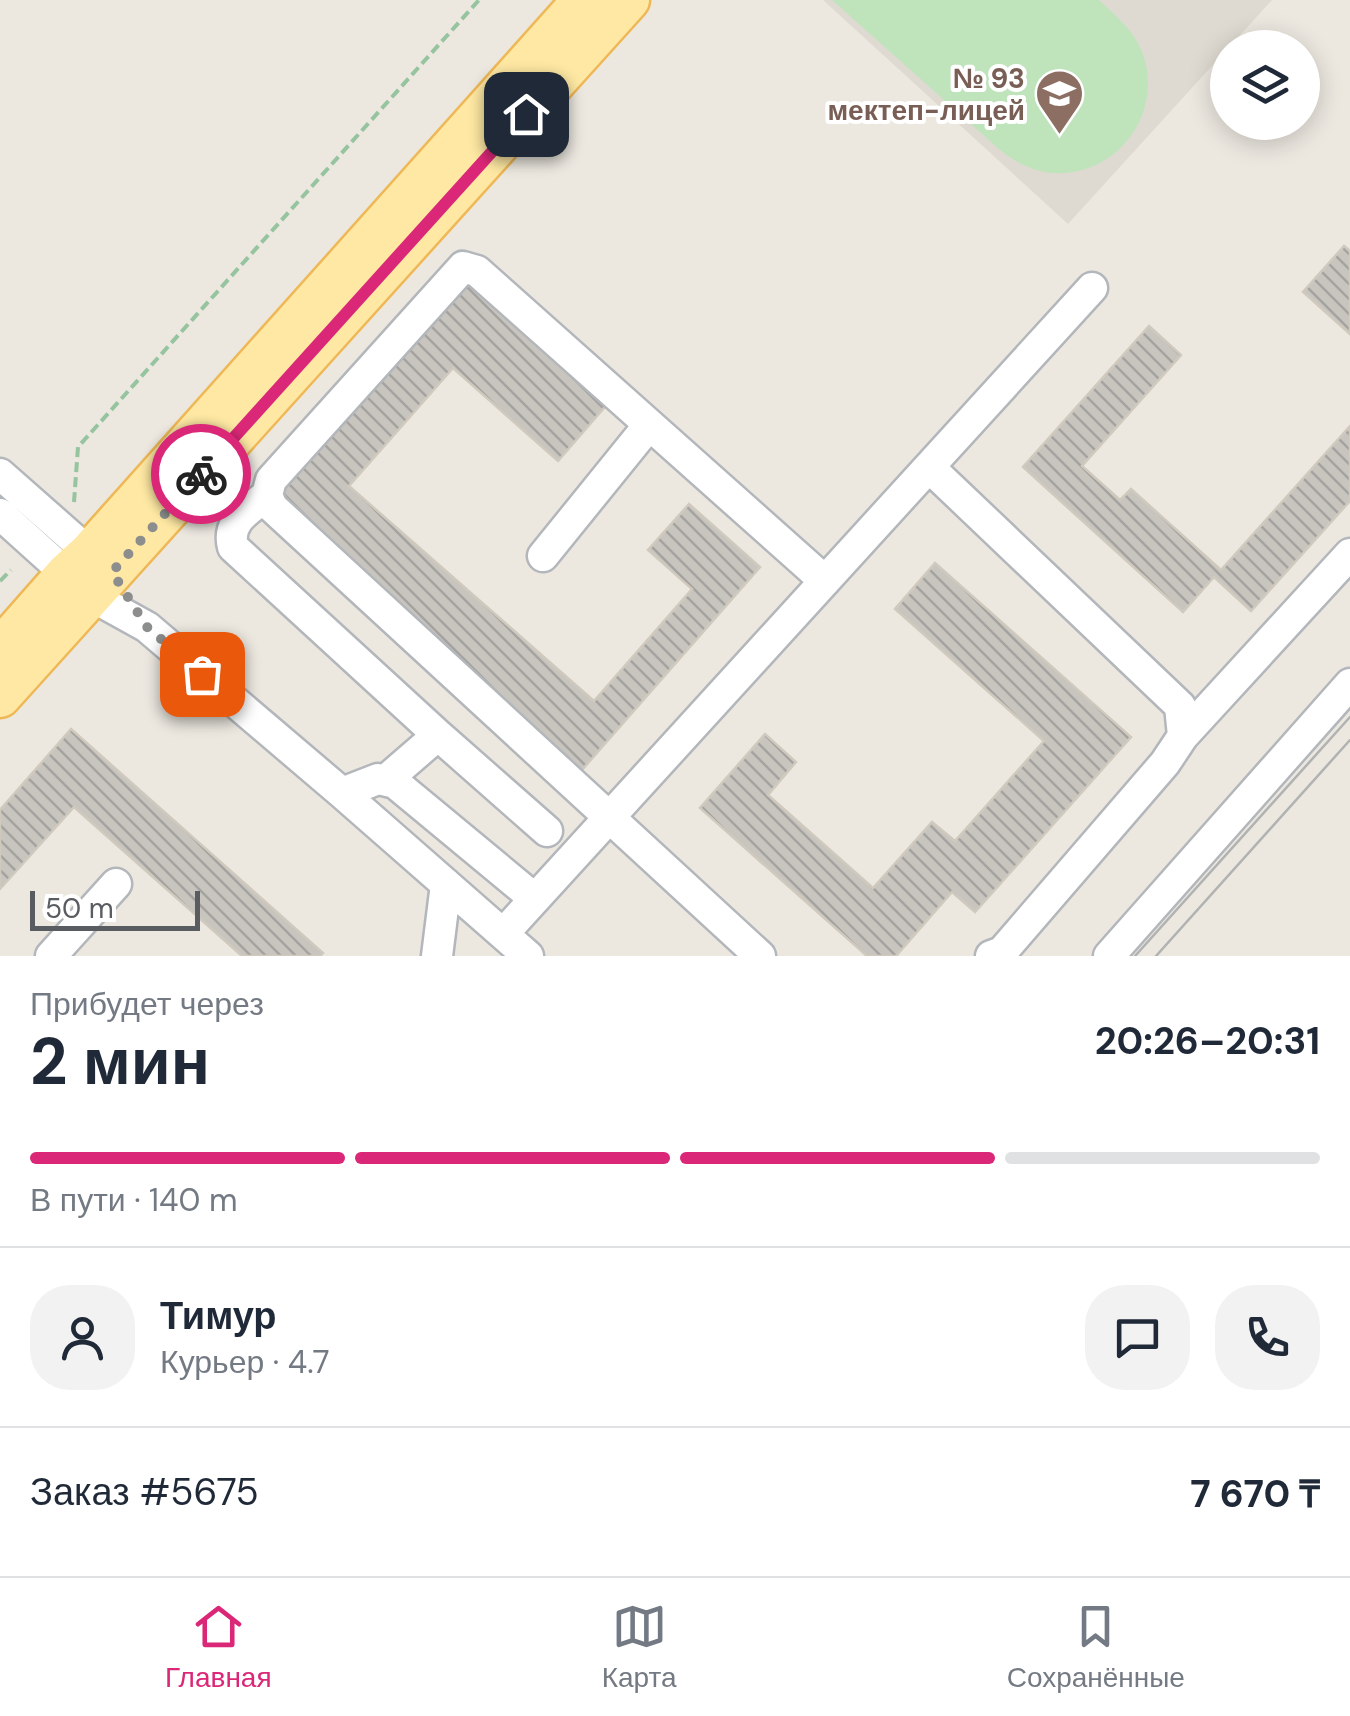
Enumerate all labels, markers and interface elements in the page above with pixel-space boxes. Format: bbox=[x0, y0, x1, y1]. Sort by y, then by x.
map controls bbox=[1210, 30, 1320, 140]
button: layers bbox=[1210, 30, 1320, 140]
place label: № 93 мектеп-лицей bbox=[827, 60, 1025, 129]
school or university icon: № 93 мектеп-лицей bbox=[1034, 68, 1086, 136]
pin bbox=[484, 72, 569, 157]
icon: home bbox=[499, 87, 554, 142]
courier bbox=[151, 424, 251, 524]
icon: bike bbox=[174, 447, 229, 502]
pin bbox=[160, 632, 245, 717]
icon: bag bbox=[175, 647, 230, 702]
scale bar bbox=[30, 886, 200, 930]
text: 50 m bbox=[45, 890, 114, 927]
text: Прибудет через bbox=[30, 983, 264, 1025]
text: 20:26–20:31 bbox=[1095, 1016, 1320, 1066]
text: 2 мин bbox=[30, 1020, 210, 1104]
text: В пути · 140 m bbox=[30, 1179, 237, 1221]
button: person bbox=[30, 1285, 135, 1390]
button: chat bbox=[1085, 1285, 1190, 1390]
button: phone bbox=[1215, 1285, 1320, 1390]
text: Тимур bbox=[160, 1291, 277, 1341]
text: Курьер · 4.7 bbox=[160, 1341, 330, 1383]
text: Заказ #5675 bbox=[30, 1467, 259, 1517]
text: 7 670 ₸ bbox=[1190, 1469, 1320, 1519]
tab: Главная bbox=[165, 1599, 272, 1696]
tab: Карта bbox=[602, 1599, 677, 1696]
tab: Сохранённые bbox=[1007, 1599, 1185, 1696]

